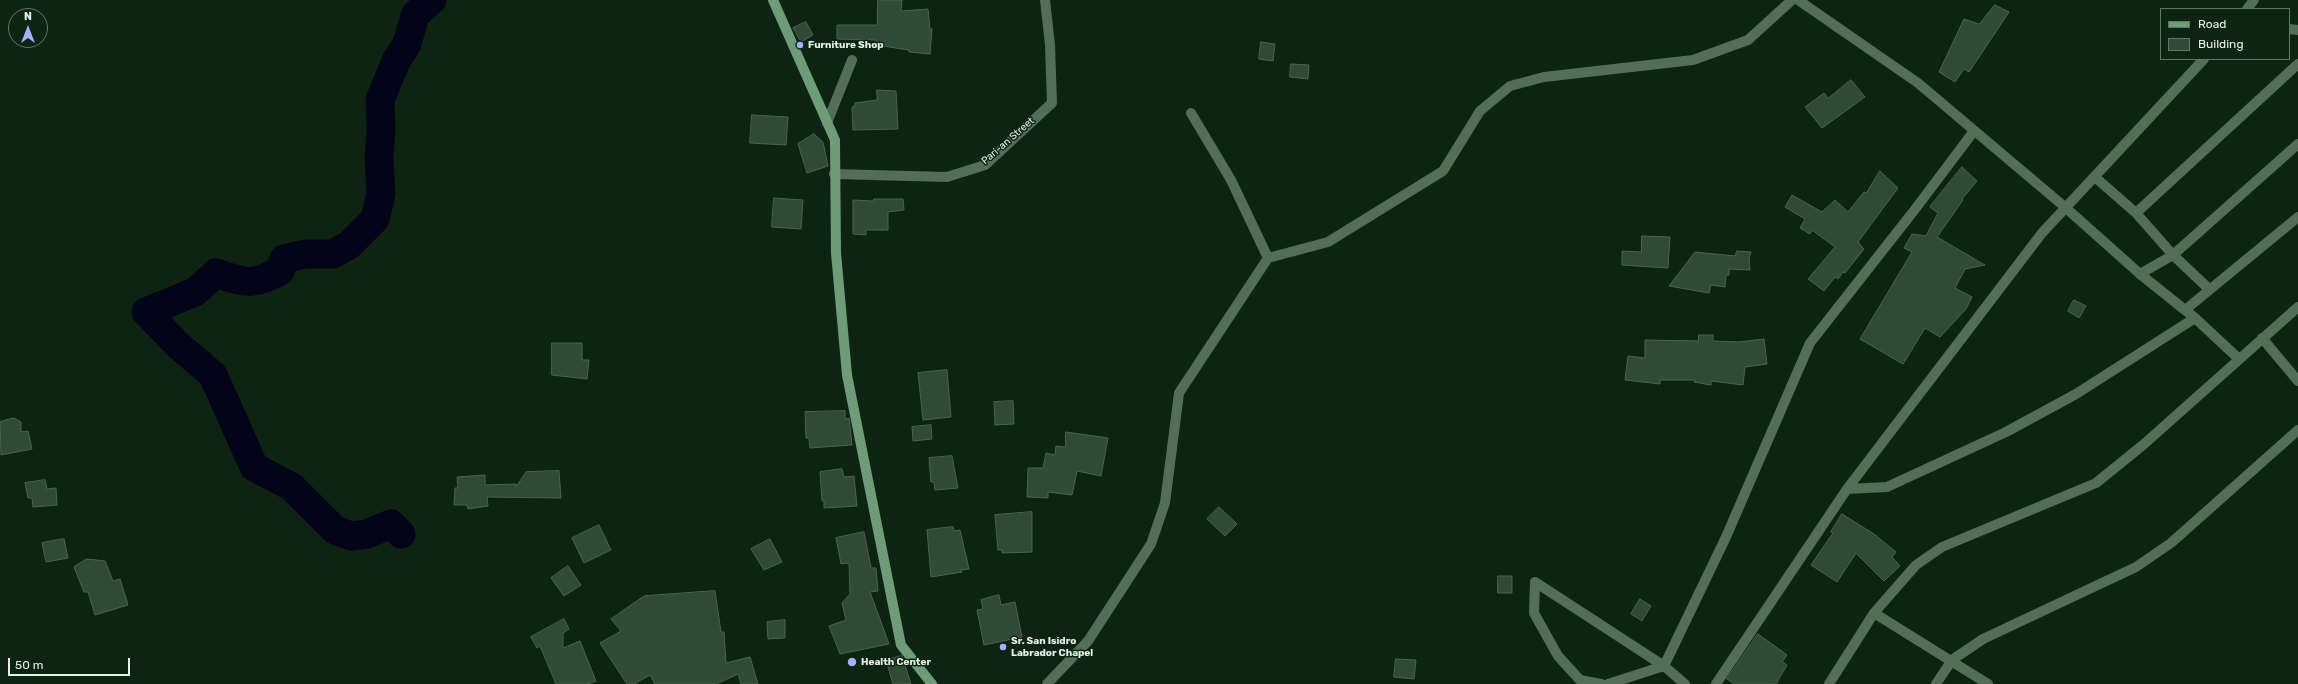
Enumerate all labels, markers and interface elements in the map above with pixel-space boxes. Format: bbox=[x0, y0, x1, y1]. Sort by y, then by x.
north arrow bbox=[8, 8, 48, 48]
legend bbox=[2160, 8, 2290, 60]
text: N bbox=[24, 10, 32, 23]
text: Road bbox=[2198, 17, 2226, 31]
text: Building bbox=[2198, 37, 2244, 51]
place label: Furniture Shop bbox=[808, 39, 884, 51]
marker: Furniture Shop bbox=[795, 40, 805, 50]
street label: Pari-an Street bbox=[979, 115, 1037, 167]
place label: Sr. San Isidro Labrador Chapel bbox=[1011, 635, 1093, 658]
marker: Sr. San Isidro Labrador Chapel bbox=[998, 642, 1008, 652]
scale bar bbox=[10, 650, 132, 676]
marker: Health Center bbox=[846, 656, 858, 668]
place label: Health Center bbox=[861, 656, 931, 668]
text: 50 m bbox=[15, 658, 43, 672]

